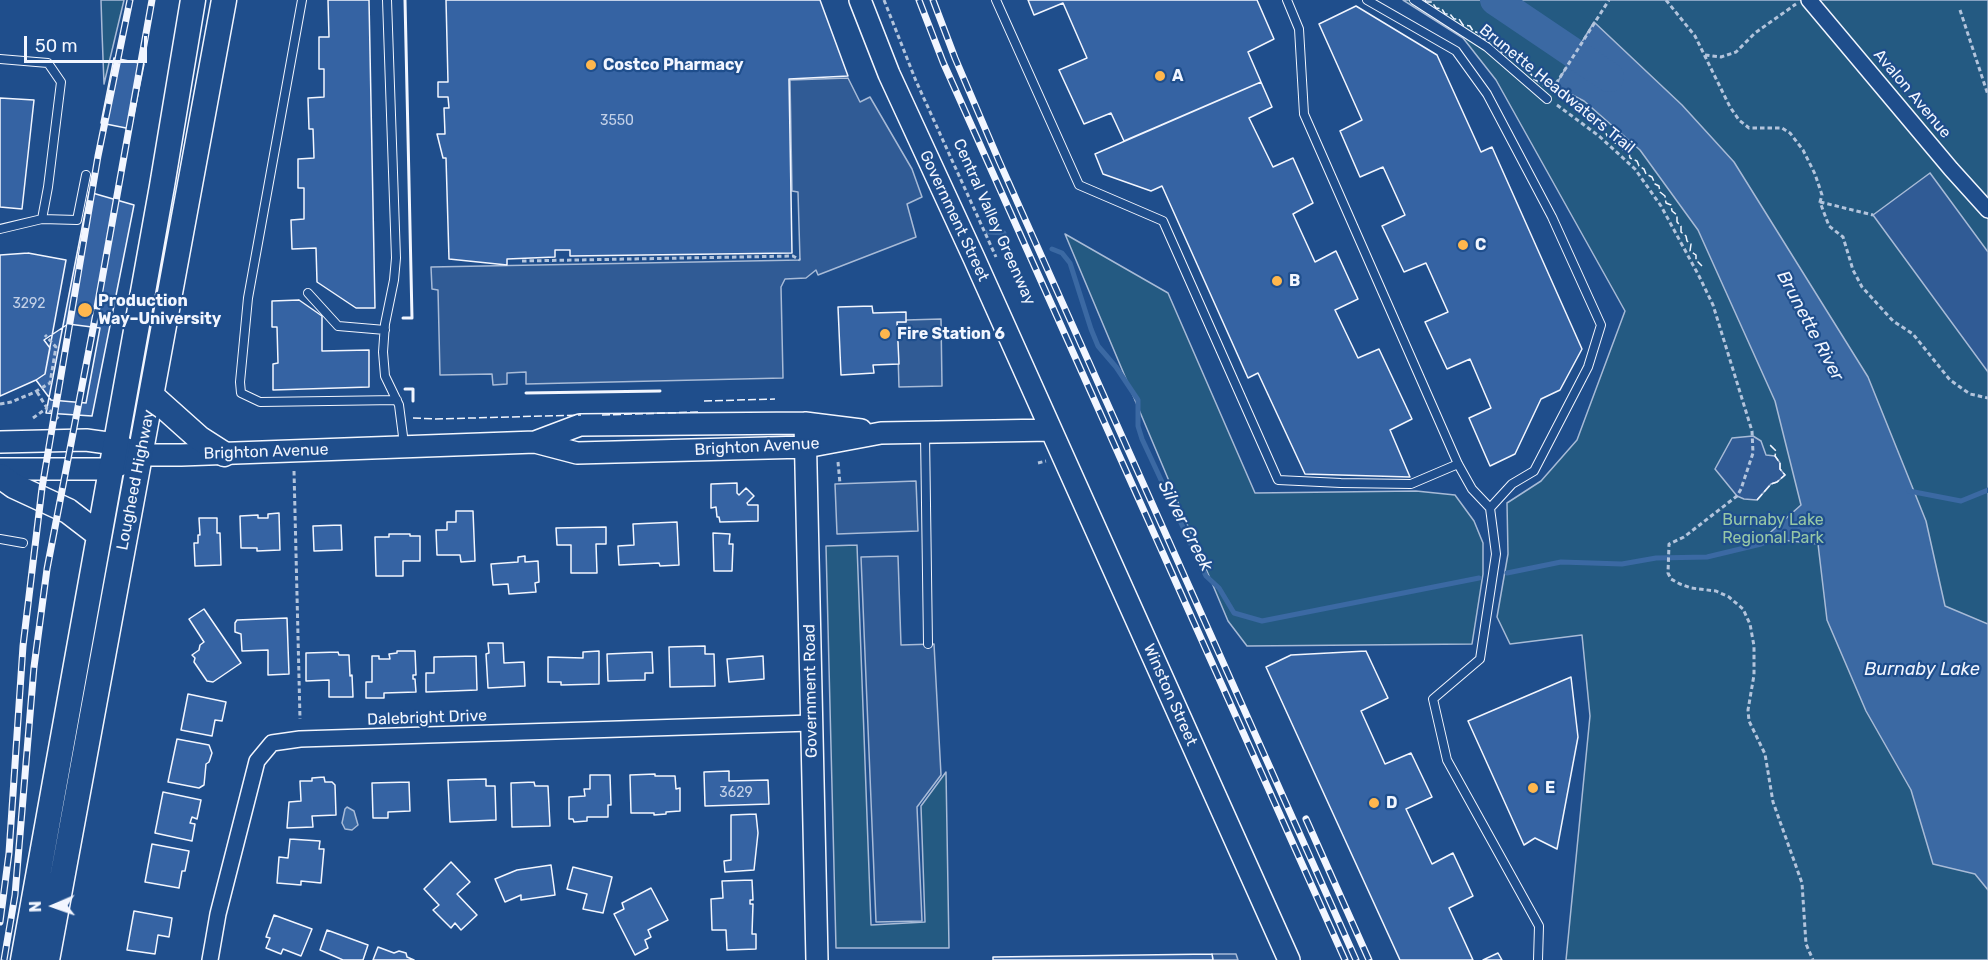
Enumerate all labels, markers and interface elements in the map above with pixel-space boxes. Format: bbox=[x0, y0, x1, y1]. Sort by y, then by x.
street label: Brunette Headwaters Trail bbox=[1475, 20, 1639, 158]
scale bar bbox=[27, 24, 150, 62]
text: 50 m bbox=[35, 35, 78, 57]
street label: Avalon Avenue bbox=[1869, 46, 1955, 142]
place label: Costco Pharmacy bbox=[603, 55, 744, 75]
marker: Costco Pharmacy bbox=[584, 58, 598, 72]
place label: A bbox=[1172, 66, 1183, 86]
marker: A bbox=[1153, 69, 1167, 83]
house number: 3550 bbox=[600, 113, 634, 129]
street label: Central Valley Greenway bbox=[949, 136, 1039, 308]
street label: Government Street bbox=[915, 147, 993, 285]
place label: C bbox=[1475, 235, 1486, 255]
marker: C bbox=[1456, 238, 1470, 252]
water label: Brunette River bbox=[1772, 267, 1848, 385]
place label: B bbox=[1289, 271, 1300, 291]
marker: B bbox=[1270, 274, 1284, 288]
place label: Production Way–University bbox=[98, 291, 221, 329]
house number: 3292 bbox=[12, 296, 46, 312]
marker: Production Way–University bbox=[76, 301, 94, 319]
place label: Fire Station 6 bbox=[897, 324, 1005, 344]
marker: Fire Station 6 bbox=[878, 327, 892, 341]
street label: Lougheed Highway bbox=[113, 408, 159, 552]
street label: Brighton Avenue bbox=[694, 434, 820, 460]
street label: Brighton Avenue bbox=[203, 440, 329, 464]
water label: Silver Creek bbox=[1153, 477, 1217, 575]
park label: Burnaby Lake Regional Park bbox=[1722, 510, 1824, 548]
street label: Government Road bbox=[800, 624, 822, 758]
street label: Winston Street bbox=[1139, 641, 1201, 749]
water label: Burnaby Lake bbox=[1864, 659, 1980, 681]
street label: Dalebright Drive bbox=[367, 706, 487, 730]
place label: E bbox=[1545, 778, 1555, 798]
marker: E bbox=[1526, 781, 1540, 795]
house number: 3629 bbox=[719, 785, 753, 801]
place label: D bbox=[1386, 793, 1397, 813]
marker: D bbox=[1367, 796, 1381, 810]
north arrow bbox=[24, 876, 84, 936]
text: N bbox=[26, 901, 45, 913]

